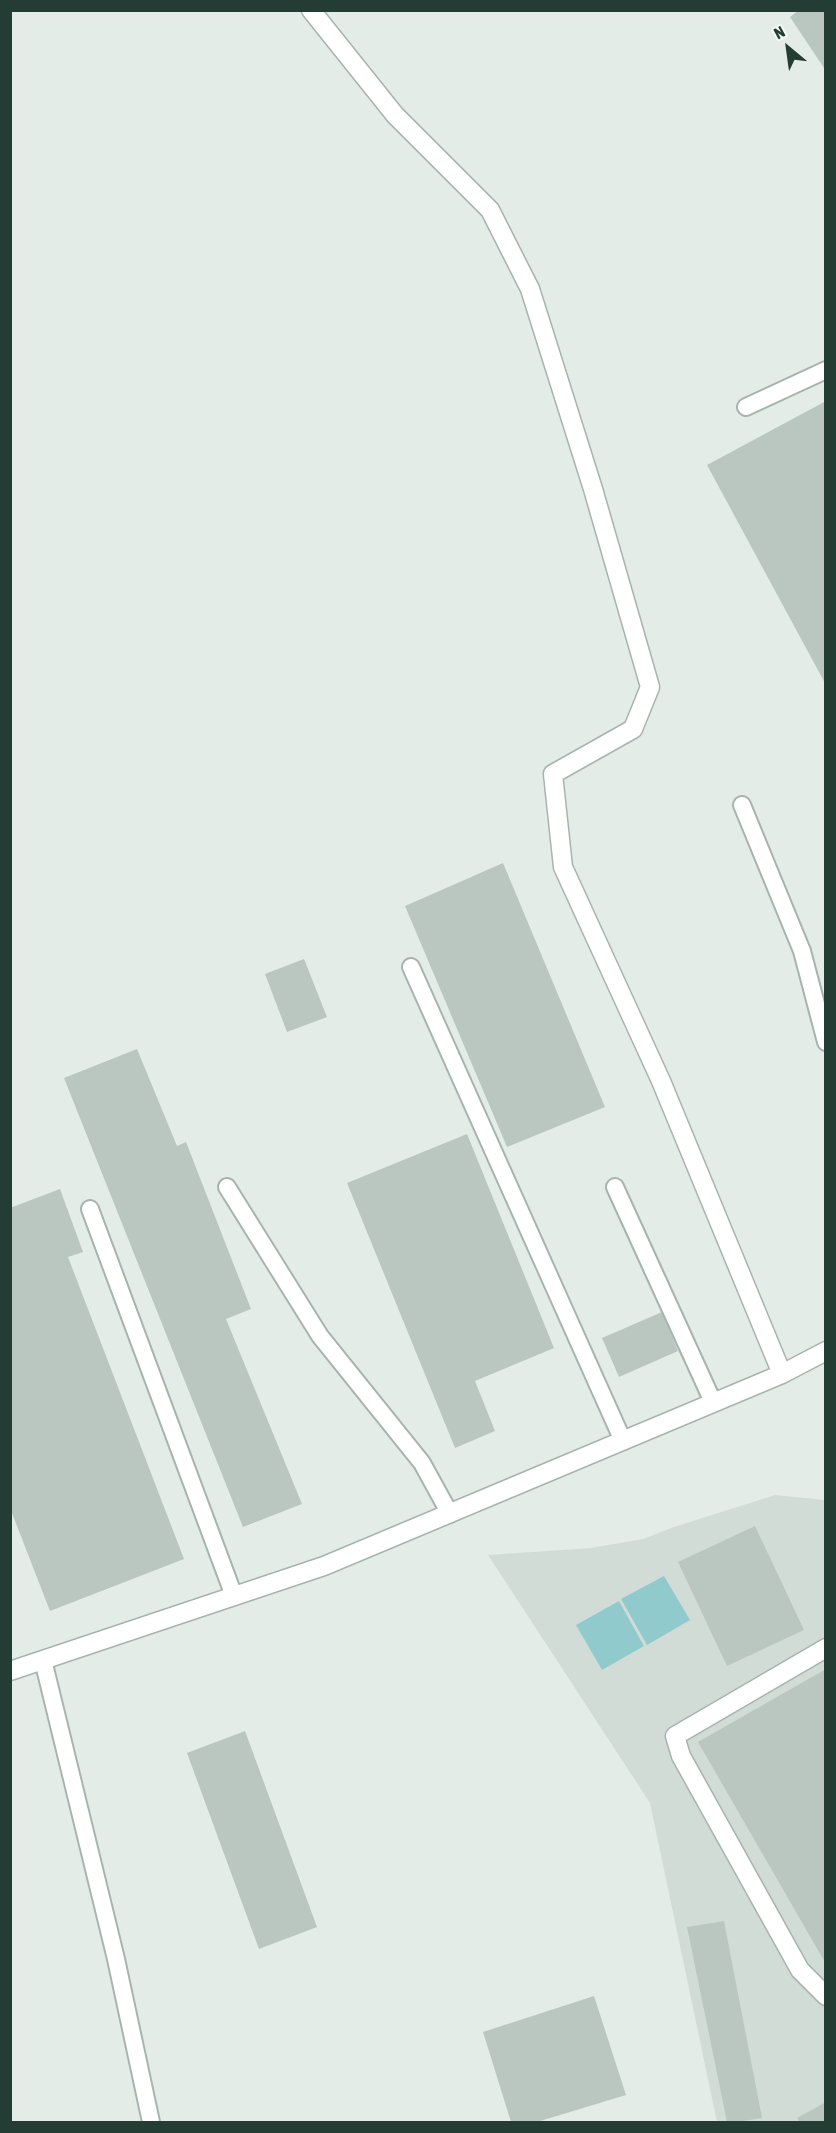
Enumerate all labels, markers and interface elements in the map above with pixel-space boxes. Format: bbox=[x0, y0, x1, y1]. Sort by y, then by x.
north arrow bbox=[758, 18, 818, 78]
text: N bbox=[771, 22, 788, 42]

